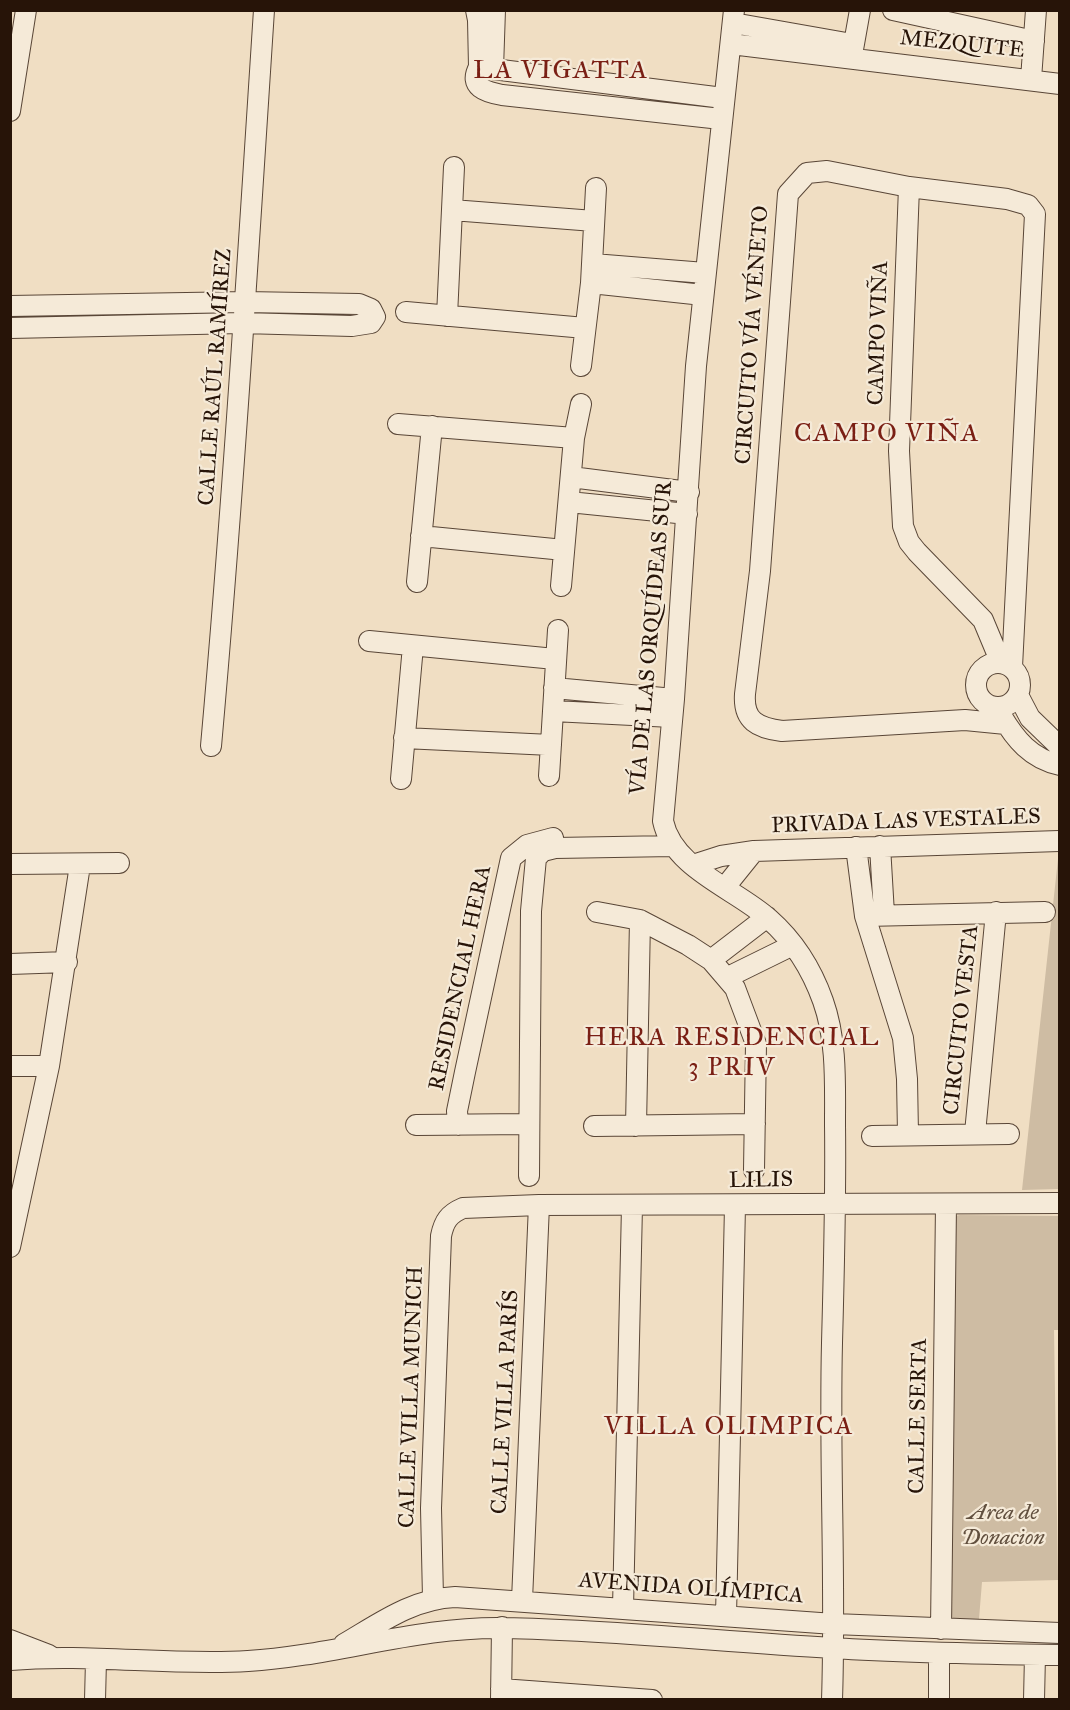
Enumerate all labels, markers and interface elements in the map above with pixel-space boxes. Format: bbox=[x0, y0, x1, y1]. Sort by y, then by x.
street label: MEZQUITE bbox=[898, 25, 1026, 65]
district label: LA VIGATTA bbox=[473, 56, 649, 88]
street label: CIRCUITO VÍA VÉNETO bbox=[731, 205, 775, 465]
street label: CALLE RAÚL RAMÍREZ bbox=[194, 247, 238, 507]
street label: CAMPO VIÑA bbox=[863, 260, 895, 406]
district label: CAMPO VIÑA bbox=[794, 419, 980, 451]
street label: VÍA DE LAS ORQUÍDEAS SUR bbox=[625, 480, 679, 796]
street label: PRIVADA LAS VESTALES bbox=[771, 804, 1041, 840]
street label: RESIDENCIAL HERA bbox=[424, 863, 498, 1093]
street label: CIRCUITO VESTA bbox=[939, 924, 985, 1116]
district label: HERA RESIDENCIAL 3 PRIV bbox=[584, 1023, 880, 1084]
street label: LILIS bbox=[729, 1167, 793, 1195]
street label: CALLE VILLA MUNICH bbox=[394, 1266, 430, 1528]
street label: CALLE VILLA PARÍS bbox=[487, 1289, 525, 1515]
street label: CALLE SERTA bbox=[904, 1338, 934, 1494]
district label: VILLA OLIMPICA bbox=[604, 1412, 854, 1444]
park label: Area de Donacion bbox=[961, 1501, 1045, 1552]
street label: AVENIDA OLÍMPICA bbox=[578, 1568, 804, 1610]

